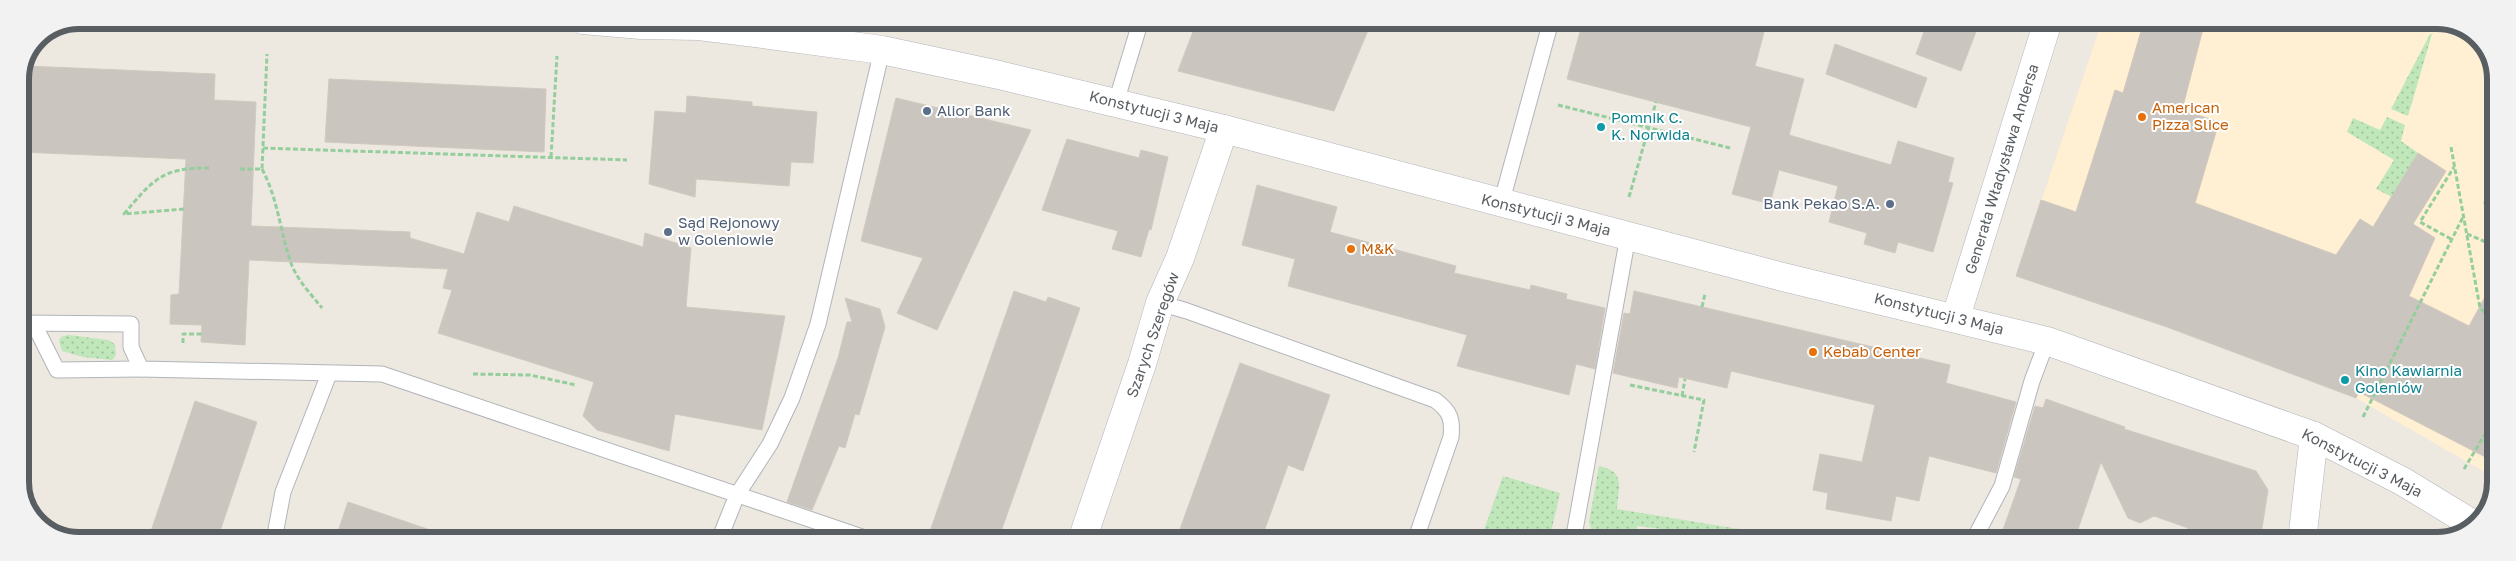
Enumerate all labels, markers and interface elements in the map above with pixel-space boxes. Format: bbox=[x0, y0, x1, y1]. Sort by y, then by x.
street label: Generała Władysława Andersa bbox=[1960, 61, 2042, 276]
street label: Konstytucji 3 Maja bbox=[1088, 86, 1221, 136]
place label: American Pizza Slice bbox=[2152, 98, 2229, 133]
place label: Alior Bank bbox=[937, 101, 1011, 119]
marker: Alior Bank bbox=[921, 105, 933, 117]
place label: Pomnik C. K. Norwida bbox=[1611, 108, 1690, 143]
marker: American Pizza Slice bbox=[2136, 111, 2148, 123]
marker: Pomnik C. K. Norwida bbox=[1595, 121, 1607, 133]
street label: Konstytucji 3 Maja bbox=[1480, 189, 1613, 239]
place label: Bank Pekao S.A. bbox=[1763, 194, 1880, 212]
marker: Bank Pekao S.A. bbox=[1884, 198, 1896, 210]
place label: Sąd Rejonowy w Goleniowie bbox=[678, 213, 780, 248]
marker: Sąd Rejonowy w Goleniowie bbox=[662, 226, 674, 238]
place label: M&K bbox=[1361, 239, 1394, 257]
marker: M&K bbox=[1345, 243, 1357, 255]
street label: Szarych Szeregów bbox=[1122, 270, 1182, 400]
street label: Konstytucji 3 Maja bbox=[1873, 288, 2006, 338]
place label: Kebab Center bbox=[1823, 342, 1921, 360]
marker: Kebab Center bbox=[1807, 346, 1819, 358]
place label: Kino Kawiarnia Goleniów bbox=[2355, 361, 2462, 396]
marker: Kino Kawiarnia Goleniów bbox=[2339, 374, 2351, 386]
street label: Konstytucji 3 Maja bbox=[2299, 424, 2426, 500]

